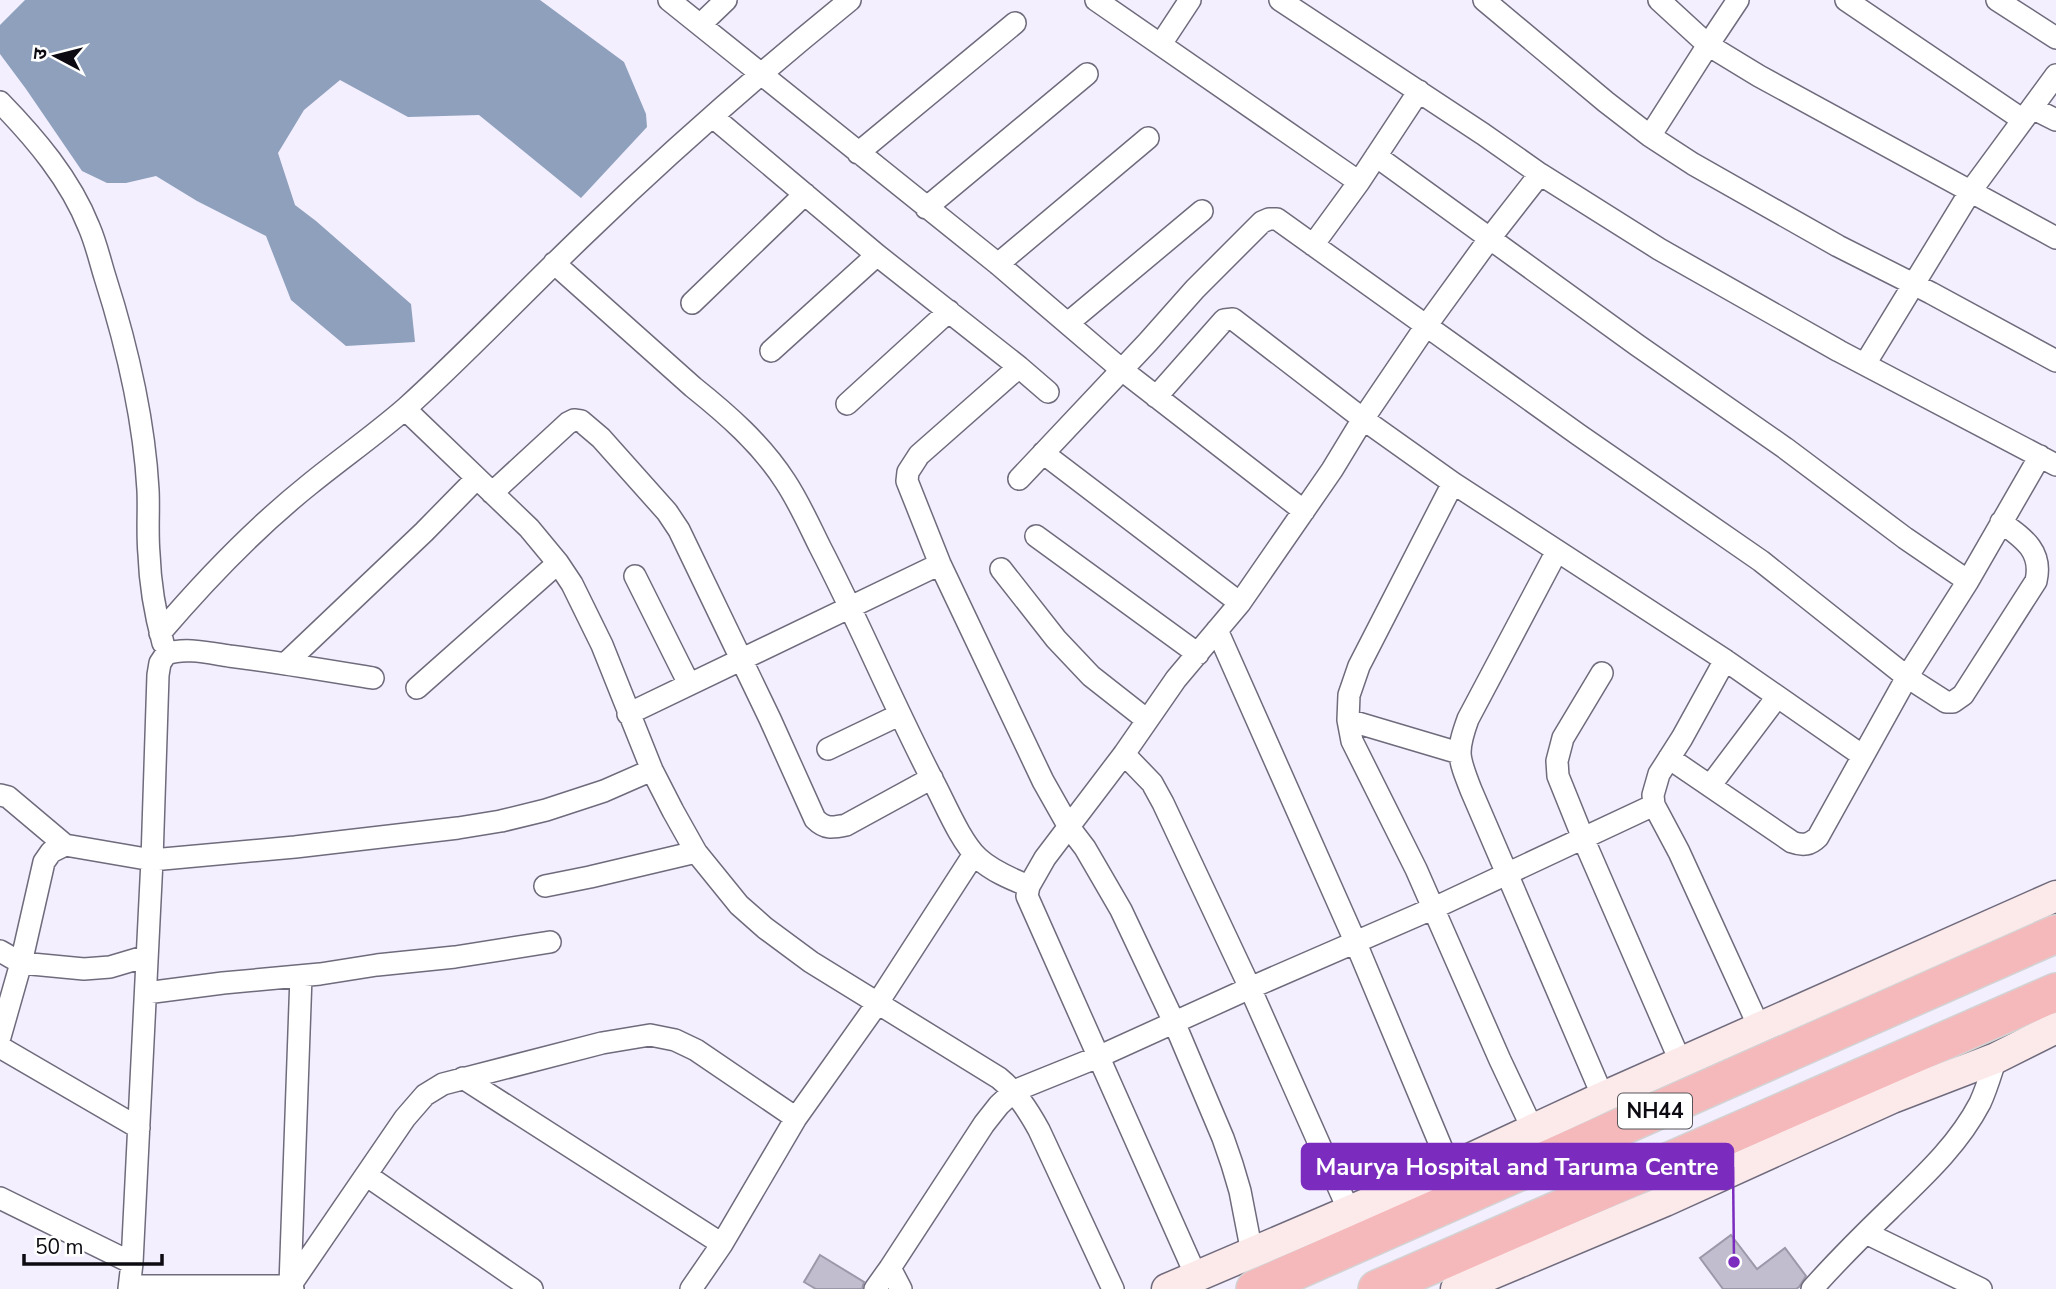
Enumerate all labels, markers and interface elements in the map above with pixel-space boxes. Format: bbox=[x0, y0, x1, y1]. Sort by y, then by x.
north arrow bbox=[21, 21, 91, 91]
text: उ bbox=[27, 46, 54, 61]
road number: NH44 bbox=[1618, 1094, 1692, 1128]
callout: Maurya Hospital and Taruma Centre bbox=[1302, 1144, 1733, 1189]
text: Maurya Hospital and Taruma Centre bbox=[1315, 1151, 1719, 1183]
scale bar bbox=[24, 1222, 163, 1266]
text: 50 m bbox=[35, 1233, 84, 1261]

